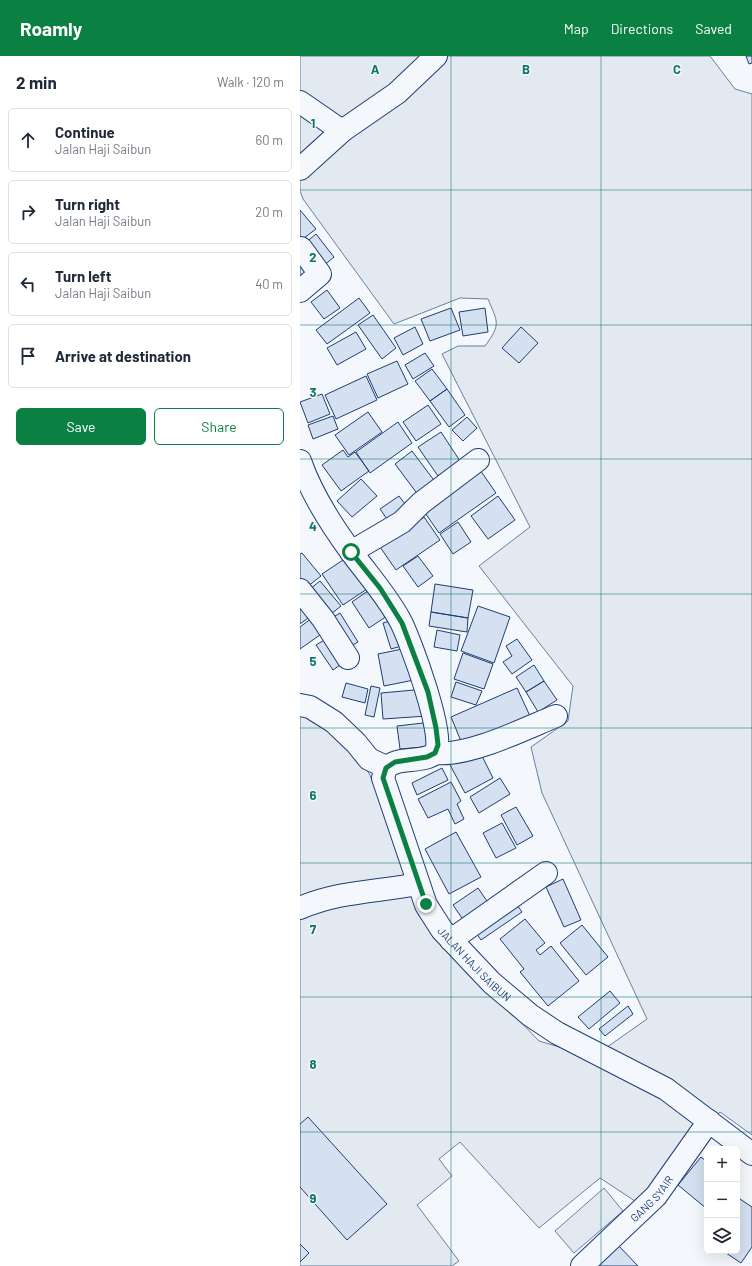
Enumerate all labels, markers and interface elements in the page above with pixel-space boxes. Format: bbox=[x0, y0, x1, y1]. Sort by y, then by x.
text: Roamly bbox=[20, 17, 82, 40]
text: Map bbox=[564, 20, 589, 37]
text: Directions bbox=[611, 20, 673, 37]
text: Saved bbox=[695, 20, 732, 37]
text: A bbox=[371, 61, 380, 77]
text: B bbox=[522, 61, 530, 77]
text: C bbox=[673, 61, 681, 77]
text: 2 min bbox=[16, 72, 57, 92]
text: Walk · 120 m bbox=[217, 74, 284, 90]
text: 1 bbox=[311, 115, 315, 131]
text: Continue bbox=[55, 123, 115, 141]
icon: ahead bbox=[17, 129, 39, 151]
text: 60 m bbox=[256, 132, 283, 148]
text: Jalan Haji Saibun bbox=[55, 141, 151, 157]
text: Turn right bbox=[55, 195, 120, 213]
icon: right bbox=[17, 201, 39, 223]
text: 20 m bbox=[255, 204, 283, 220]
text: Jalan Haji Saibun bbox=[55, 213, 151, 229]
text: 2 bbox=[309, 249, 317, 265]
text: Turn left bbox=[55, 267, 111, 285]
icon: left bbox=[17, 273, 39, 295]
text: 40 m bbox=[255, 276, 283, 292]
text: Jalan Haji Saibun bbox=[55, 285, 151, 301]
icon: arrive bbox=[17, 345, 39, 367]
text: Arrive at destination bbox=[55, 347, 191, 365]
text: 3 bbox=[309, 384, 317, 400]
button: Save bbox=[16, 408, 146, 445]
button: Share bbox=[154, 408, 284, 445]
text: 4 bbox=[309, 518, 317, 534]
route start bbox=[342, 543, 360, 561]
text: 5 bbox=[309, 653, 317, 669]
text: 6 bbox=[310, 787, 317, 803]
route end bbox=[417, 895, 435, 913]
text: 7 bbox=[310, 921, 317, 937]
street label: JALAN HAJI SAIBUN bbox=[436, 924, 514, 1003]
text: 8 bbox=[309, 1056, 317, 1072]
map controls bbox=[704, 1146, 740, 1254]
button: + bbox=[704, 1146, 740, 1182]
street label: GANG SYAIR bbox=[627, 1172, 675, 1224]
button: − bbox=[704, 1182, 740, 1218]
text: 9 bbox=[310, 1190, 317, 1206]
button: layers bbox=[704, 1218, 740, 1254]

